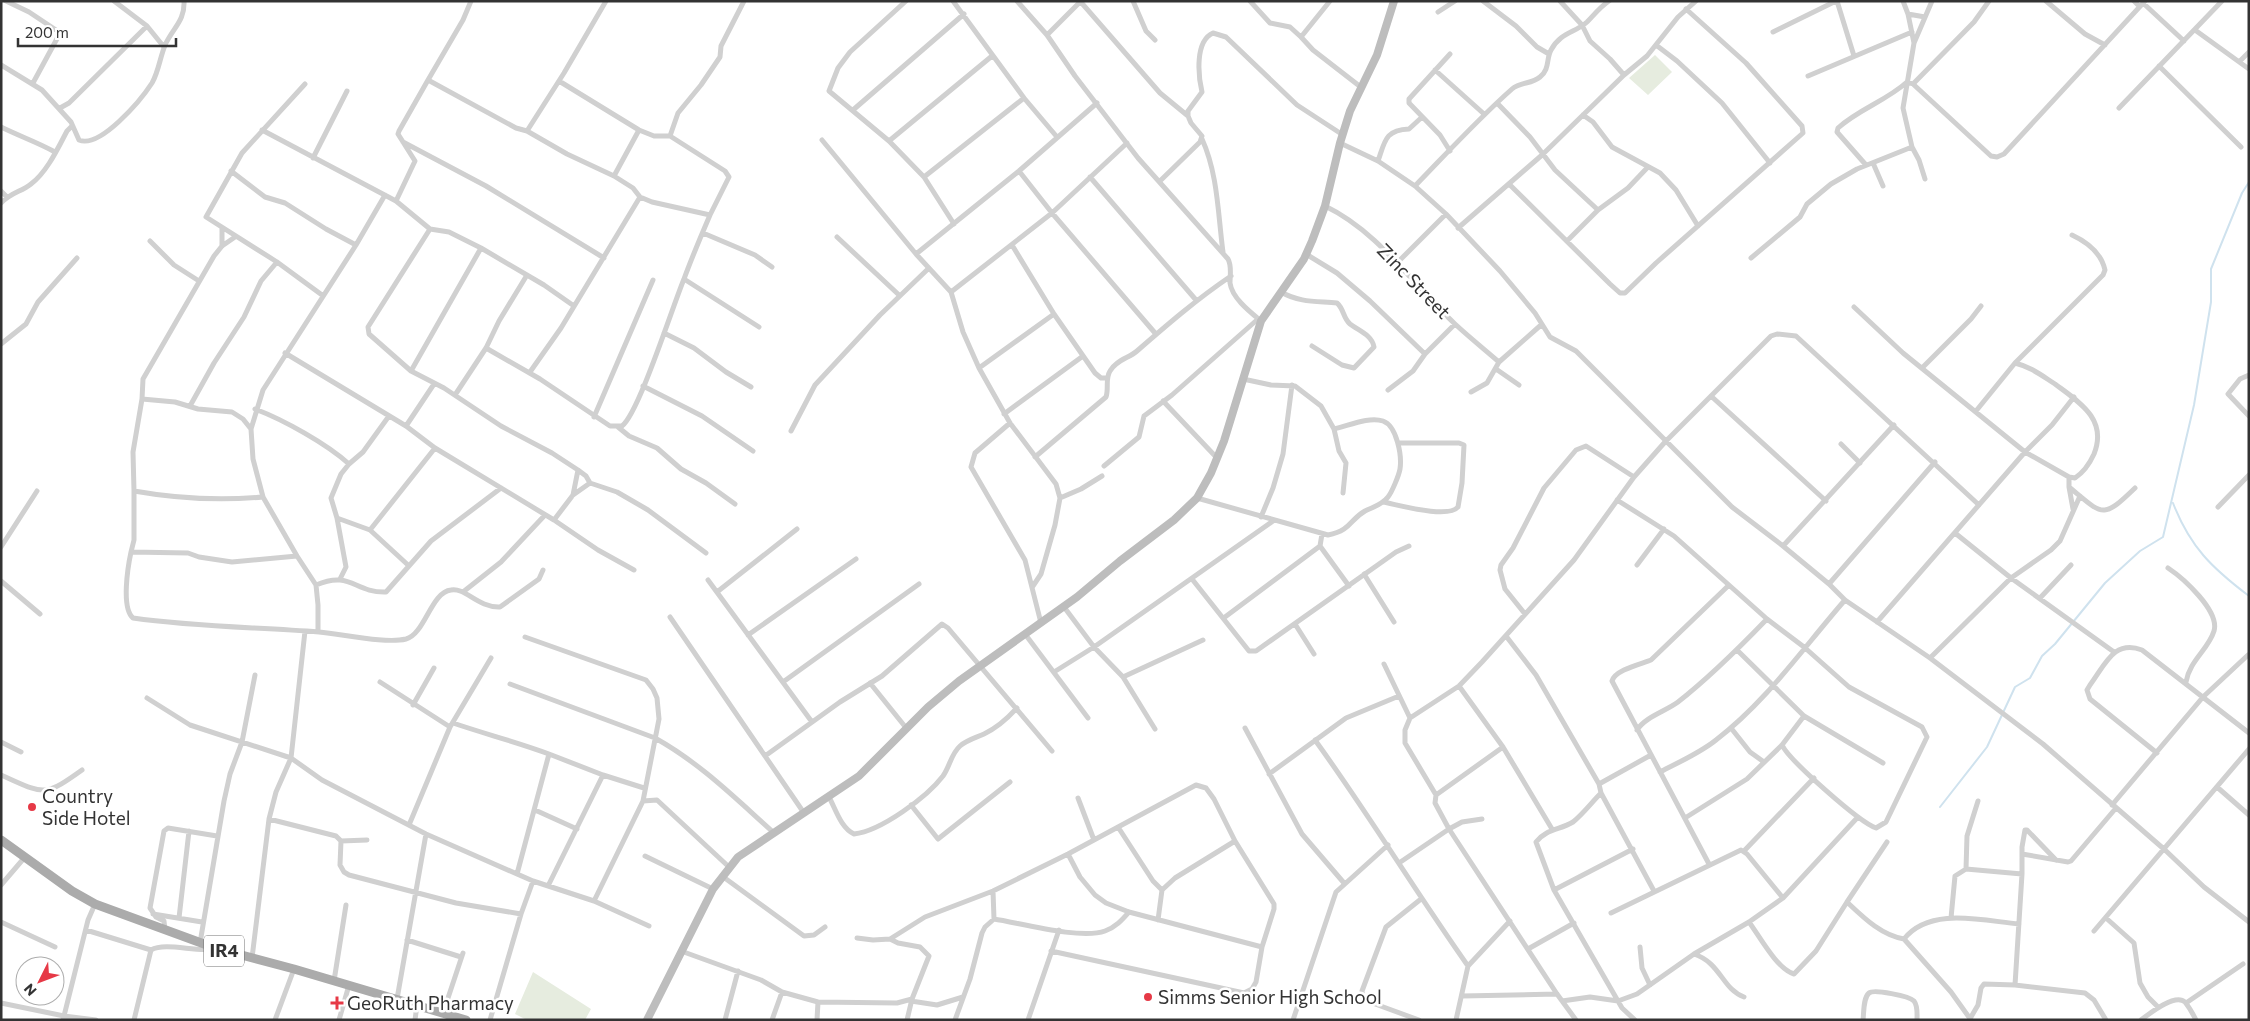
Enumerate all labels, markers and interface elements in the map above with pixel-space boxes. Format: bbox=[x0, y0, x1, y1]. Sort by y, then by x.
scale bar bbox=[18, 15, 175, 47]
text: 200 m bbox=[25, 23, 69, 41]
street label: Zinc Street bbox=[1373, 238, 1456, 323]
place label: Country Side Hotel bbox=[42, 784, 131, 829]
marker: Country Side Hotel bbox=[26, 801, 38, 813]
road number: IR4 bbox=[204, 936, 244, 966]
north arrow bbox=[15, 956, 65, 1006]
text: N bbox=[20, 980, 40, 1000]
place label: Simms Senior High School bbox=[1158, 985, 1382, 1008]
place label: GeoRuth Pharmacy bbox=[347, 991, 514, 1014]
marker: Simms Senior High School bbox=[1142, 991, 1154, 1003]
marker: GeoRuth Pharmacy bbox=[331, 997, 343, 1009]

